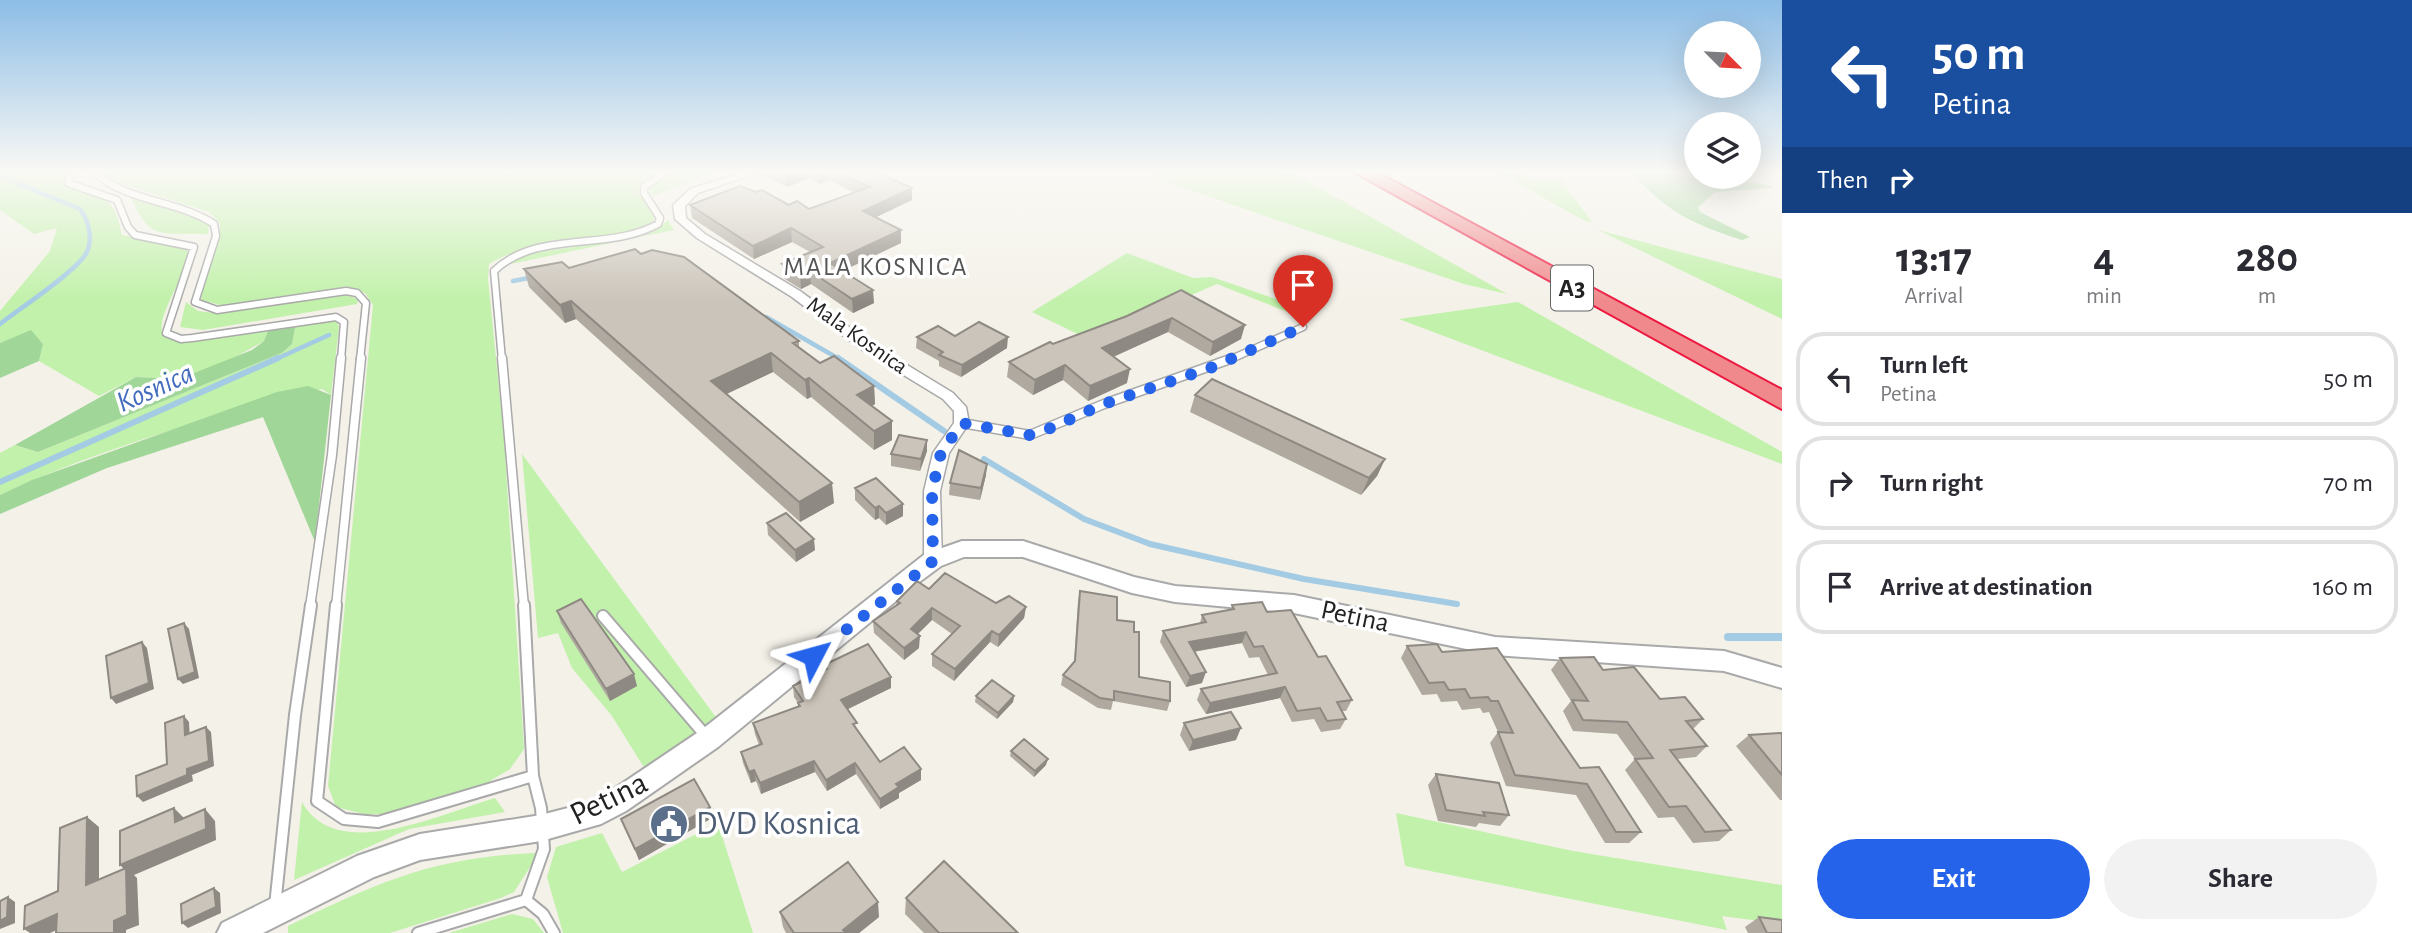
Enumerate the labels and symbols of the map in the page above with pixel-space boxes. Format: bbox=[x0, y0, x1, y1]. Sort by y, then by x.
north arrow bbox=[1684, 21, 1760, 98]
district label: MALA KOSNICA bbox=[784, 254, 968, 280]
pin bbox=[1273, 255, 1333, 327]
road number: A3 bbox=[1551, 266, 1593, 310]
street label: Mala Kosnica bbox=[802, 293, 912, 379]
water label: Kosnica bbox=[112, 358, 198, 418]
street label: Petina bbox=[1318, 596, 1392, 638]
position arrow bbox=[776, 619, 850, 693]
street label: Petina bbox=[565, 766, 653, 832]
public building icon: DVD Kosnica bbox=[648, 803, 690, 845]
place label: DVD Kosnica bbox=[696, 808, 861, 841]

